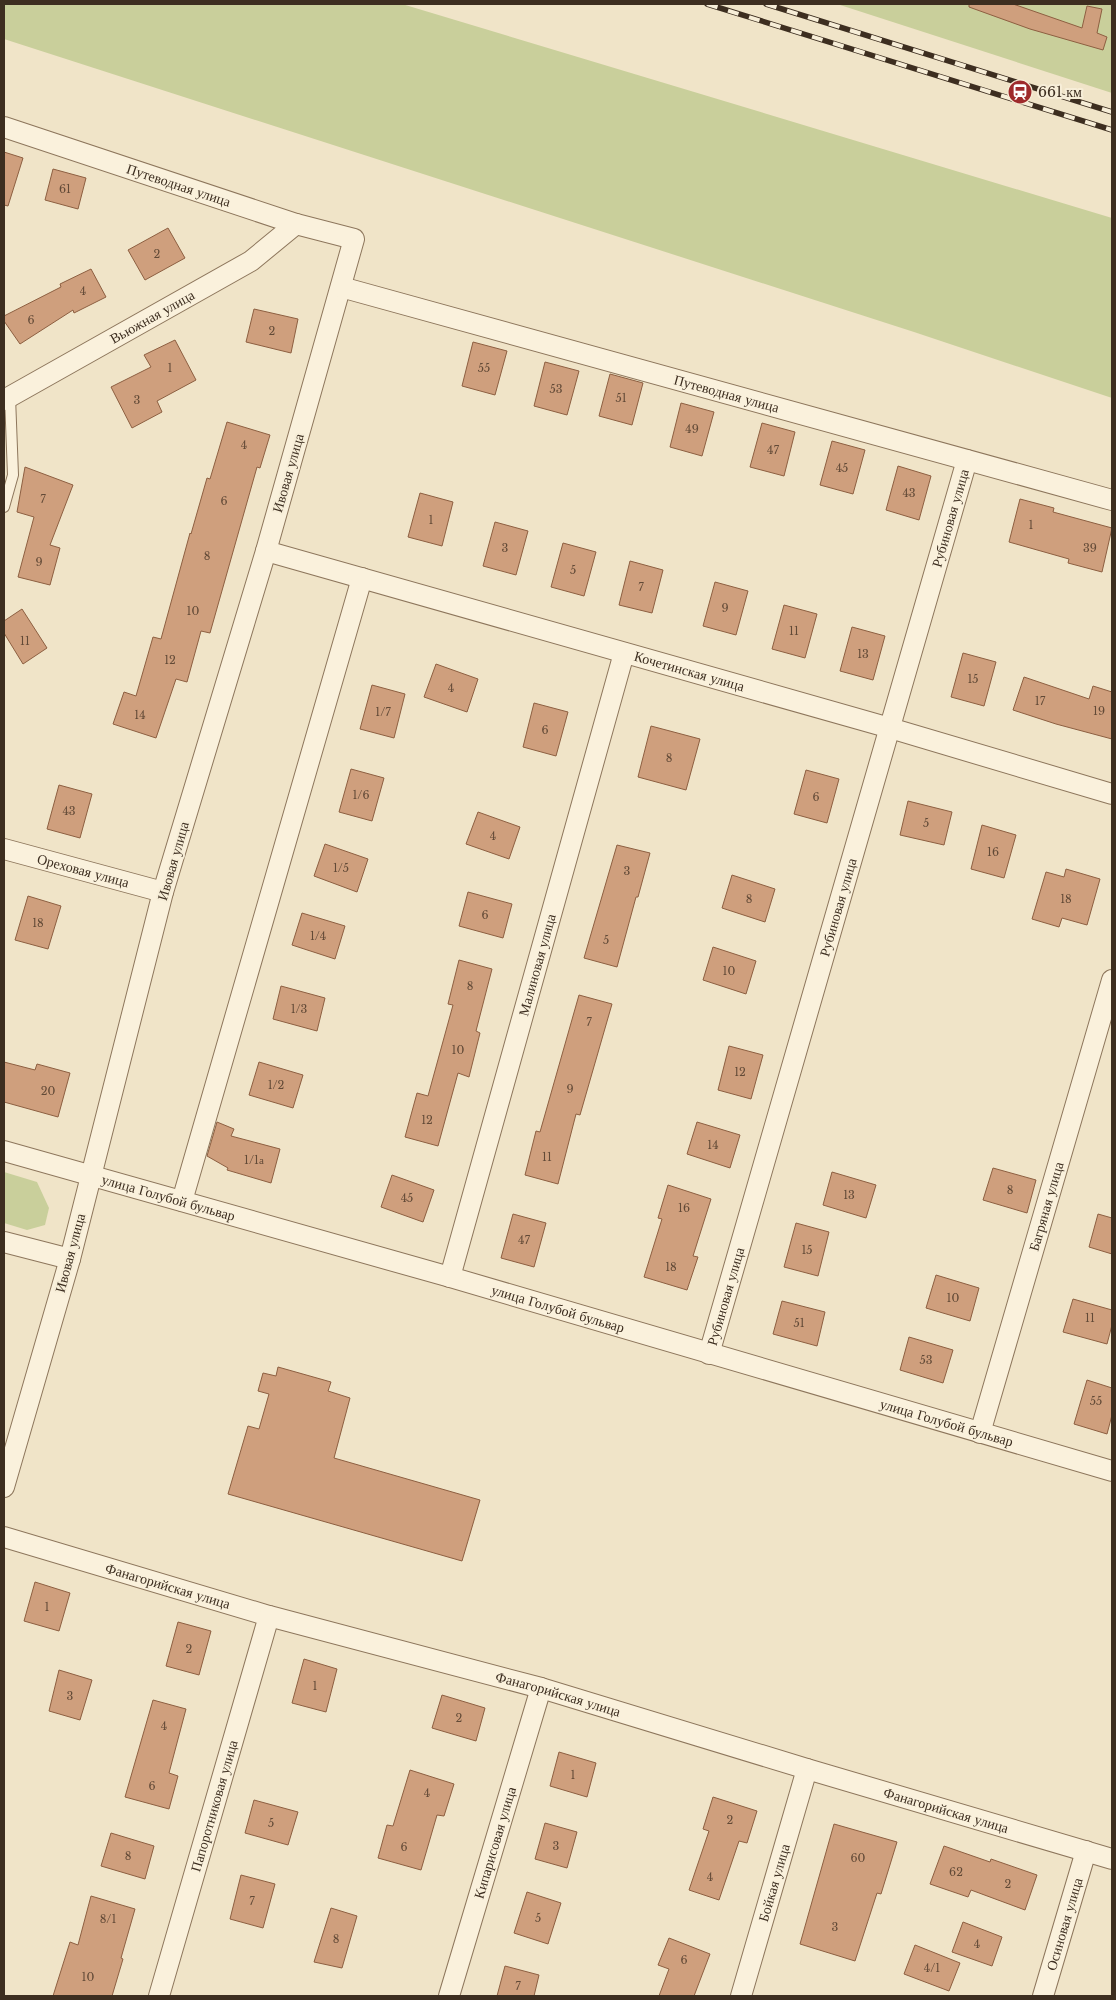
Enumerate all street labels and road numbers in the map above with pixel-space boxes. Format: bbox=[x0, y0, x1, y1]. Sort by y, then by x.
street label: Путеводная улица bbox=[124, 159, 234, 211]
street label: Вьюжная улица bbox=[107, 285, 198, 348]
street label: Путеводная улица bbox=[672, 370, 782, 417]
street label: Ивовая улица bbox=[268, 431, 308, 515]
street label: Рубиновая улица bbox=[928, 466, 973, 569]
street label: Кочетинская улица bbox=[632, 647, 747, 695]
street label: Ивовая улица bbox=[153, 819, 193, 903]
street label: Ореховая улица bbox=[35, 849, 132, 892]
street label: Рубиновая улица bbox=[815, 855, 861, 958]
street label: Малиновая улица bbox=[514, 911, 560, 1018]
street label: Багряная улица bbox=[1024, 1159, 1068, 1253]
street label: улица Голубой бульвар bbox=[100, 1170, 237, 1225]
street label: Ивовая улица bbox=[51, 1211, 89, 1295]
street label: Рубиновая улица bbox=[703, 1244, 749, 1348]
street label: улица Голубой бульвар bbox=[489, 1281, 627, 1337]
street label: улица Голубой бульвар bbox=[878, 1395, 1015, 1451]
street label: Фанагорийская улица bbox=[103, 1559, 233, 1613]
street label: Фанагорийская улица bbox=[494, 1667, 624, 1721]
street label: Папоротниковая улица bbox=[186, 1737, 242, 1874]
street label: Фанагорийская улица bbox=[881, 1783, 1012, 1837]
street label: Кипарисовая улица bbox=[470, 1784, 520, 1901]
street label: Бойкая улица bbox=[754, 1841, 794, 1924]
street label: Осиновая улица bbox=[1042, 1875, 1087, 1973]

